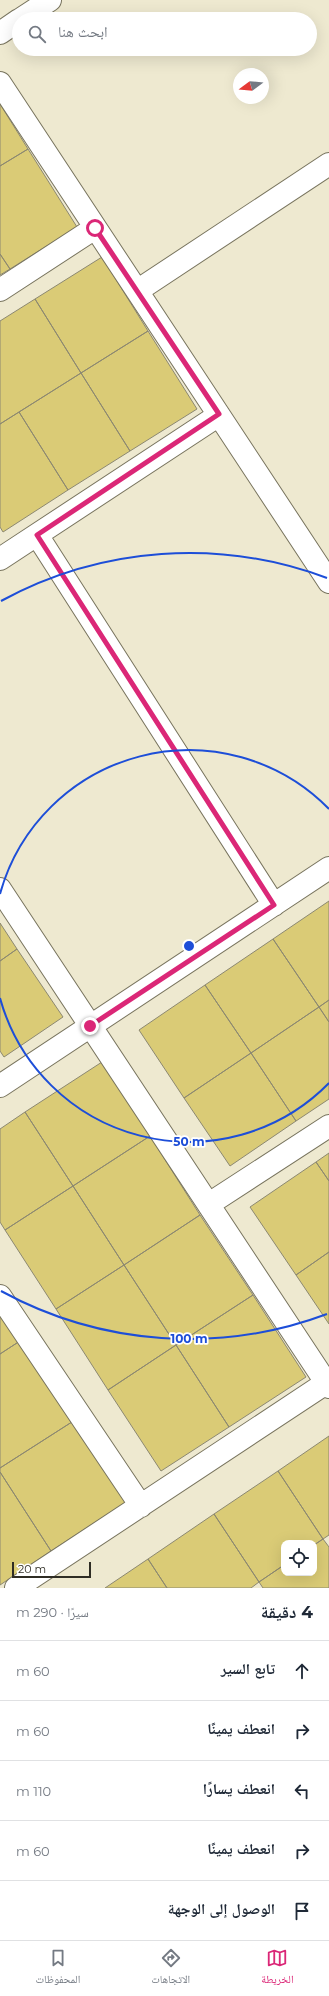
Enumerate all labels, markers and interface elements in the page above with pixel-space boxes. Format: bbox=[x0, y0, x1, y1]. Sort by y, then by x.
search box bbox=[12, 12, 317, 56]
text: ابحث هنا bbox=[58, 22, 108, 41]
icon: search bbox=[26, 23, 48, 45]
north arrow bbox=[233, 68, 269, 104]
route start bbox=[86, 219, 104, 237]
centre of rings bbox=[182, 939, 196, 953]
route end bbox=[81, 1017, 99, 1035]
text: 50 m bbox=[173, 1134, 205, 1149]
text: 100 m bbox=[171, 1331, 207, 1346]
map controls bbox=[281, 1540, 317, 1576]
button: locate bbox=[281, 1540, 317, 1576]
scale bar bbox=[12, 1560, 91, 1579]
text: 20 m bbox=[18, 1562, 46, 1576]
text: 4 دقيقة bbox=[261, 1602, 313, 1622]
text: سيرًا · 290 m bbox=[16, 1604, 89, 1620]
text: تابع السير bbox=[221, 1659, 275, 1678]
icon: ahead bbox=[291, 1660, 313, 1682]
text: 60 m bbox=[16, 1663, 50, 1679]
text: انعطف يمينًا bbox=[207, 1719, 275, 1738]
icon: right bbox=[291, 1720, 313, 1742]
text: 60 m bbox=[16, 1723, 50, 1739]
text: انعطف يسارًا bbox=[203, 1779, 275, 1798]
icon: left bbox=[291, 1780, 313, 1802]
text: 110 m bbox=[16, 1783, 51, 1799]
text: انعطف يمينًا bbox=[207, 1839, 275, 1858]
icon: right bbox=[291, 1840, 313, 1862]
text: 60 m bbox=[16, 1843, 50, 1859]
text: الوصول إلى الوجهة bbox=[168, 1899, 275, 1918]
icon: arrive bbox=[291, 1900, 313, 1922]
tab: المحفوظات bbox=[35, 1947, 80, 1990]
tab: الاتجاهات bbox=[151, 1947, 190, 1990]
tab: الخريطة bbox=[261, 1947, 294, 1990]

